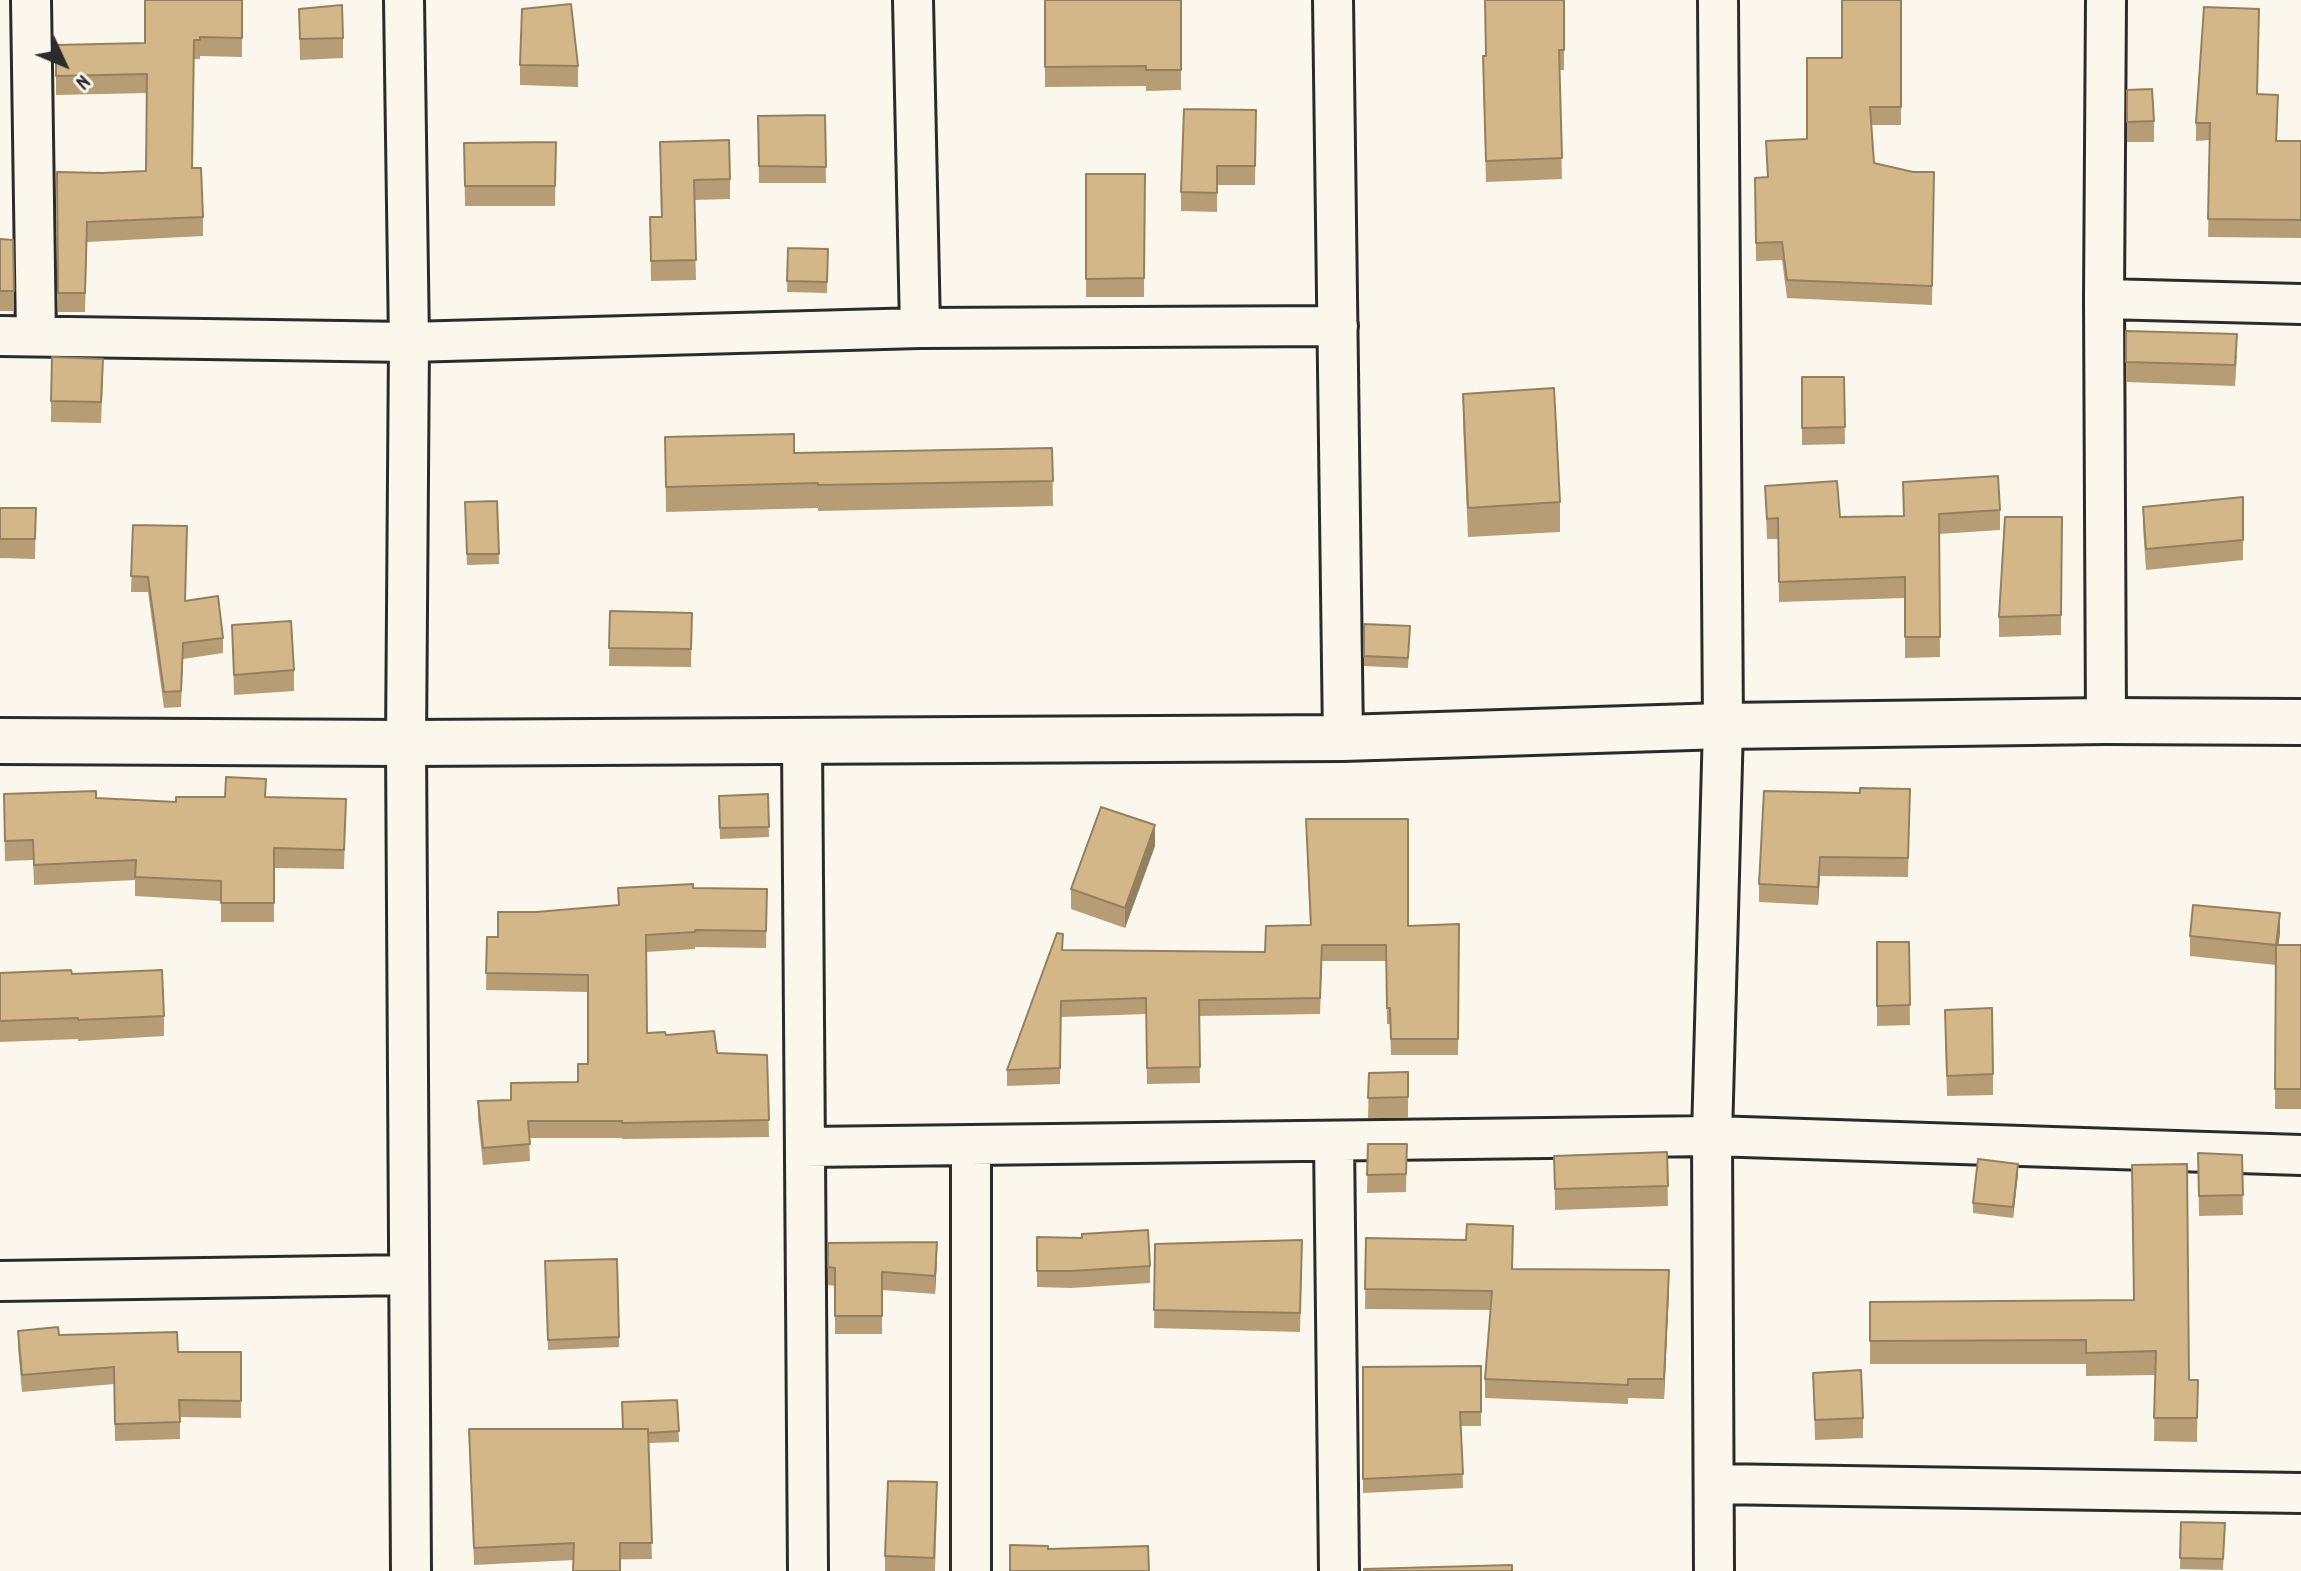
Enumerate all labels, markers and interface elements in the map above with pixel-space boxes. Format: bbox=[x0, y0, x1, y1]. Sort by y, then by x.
north arrow bbox=[24, 24, 104, 104]
text: N bbox=[67, 66, 97, 96]

